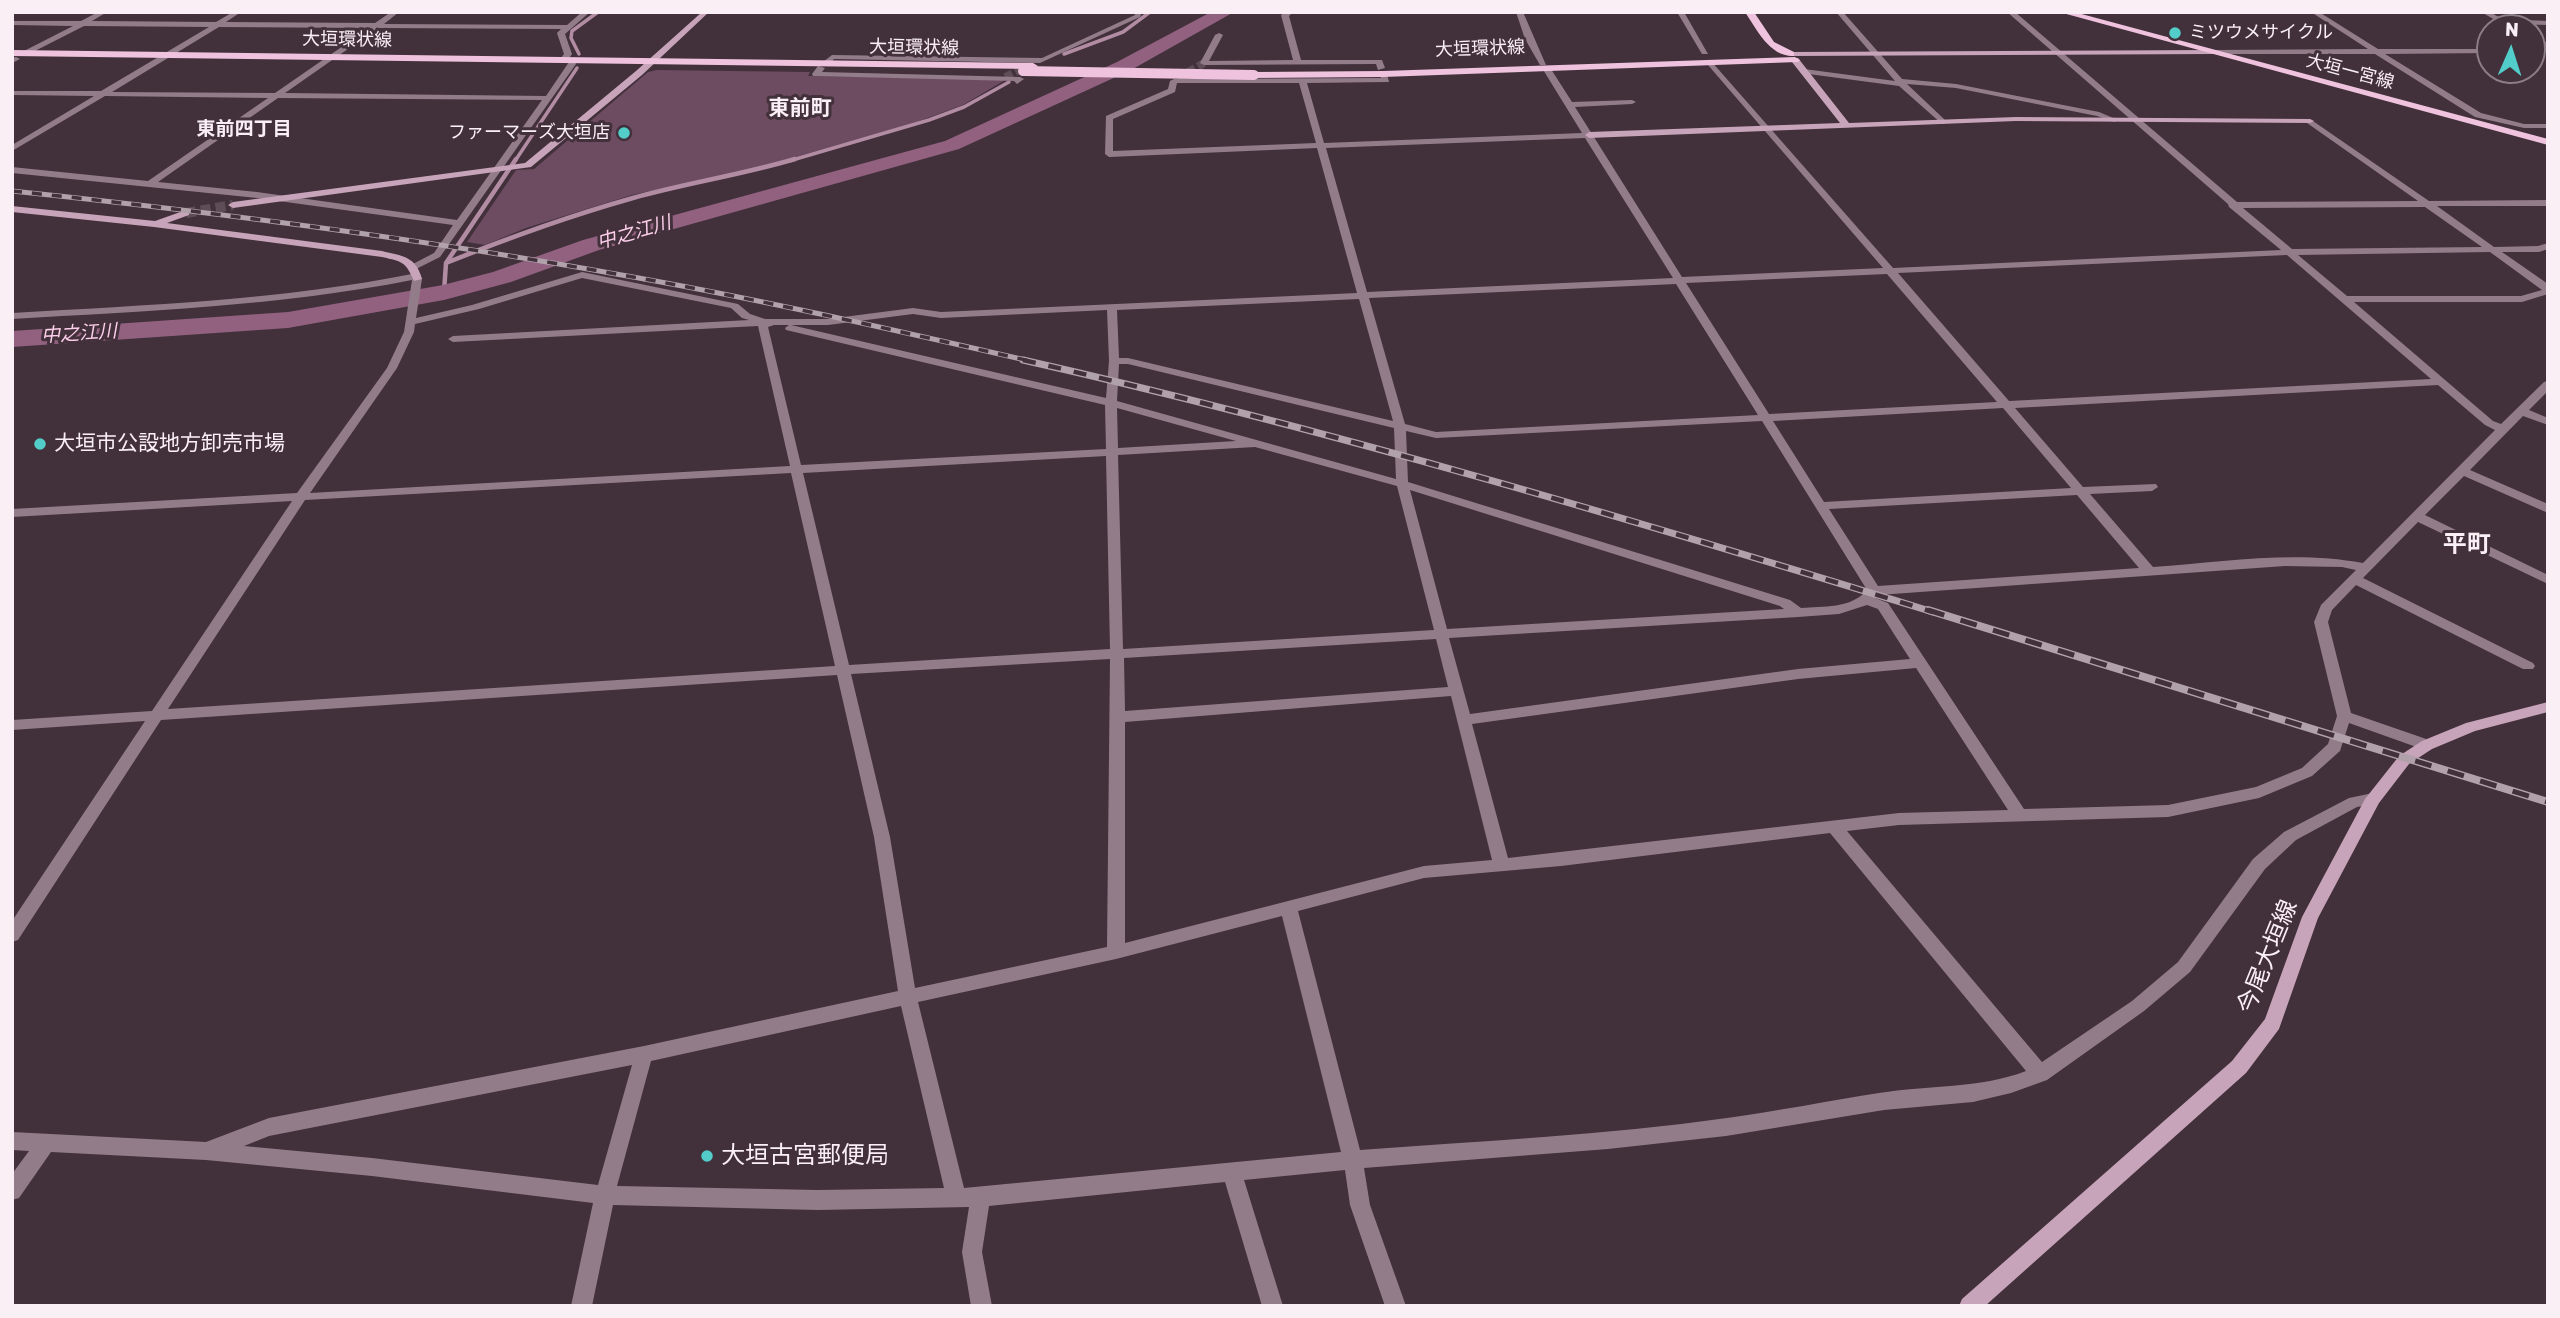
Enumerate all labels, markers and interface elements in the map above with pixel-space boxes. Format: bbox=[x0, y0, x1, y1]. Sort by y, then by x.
north arrow bbox=[2476, 14, 2546, 84]
text: N bbox=[2505, 18, 2519, 41]
place label: ミツウメサイクル bbox=[2189, 22, 2333, 44]
marker: ミツウメサイクル bbox=[2167, 25, 2183, 41]
street label: 大垣環状線 bbox=[302, 28, 392, 52]
street label: 大垣環状線 bbox=[869, 36, 959, 60]
street label: 大垣環状線 bbox=[1435, 37, 1525, 61]
street label: 大垣一宮線 bbox=[2304, 50, 2396, 94]
district label: 東前町 bbox=[769, 96, 831, 122]
district label: 東前四丁目 bbox=[197, 119, 291, 141]
place label: ファーマーズ大垣店 bbox=[448, 122, 610, 144]
marker: ファーマーズ大垣店 bbox=[616, 125, 632, 141]
water label: 中之江川 bbox=[594, 212, 674, 254]
water label: 中之江川 bbox=[40, 320, 118, 348]
place label: 大垣市公設地方卸売市場 bbox=[54, 431, 285, 457]
marker: 大垣市公設地方卸売市場 bbox=[32, 436, 48, 452]
district label: 平町 bbox=[2443, 531, 2491, 559]
street label: 今尾大垣線 bbox=[2232, 896, 2304, 1018]
place label: 大垣古宮郵便局 bbox=[721, 1142, 889, 1170]
marker: 大垣古宮郵便局 bbox=[699, 1148, 715, 1164]

